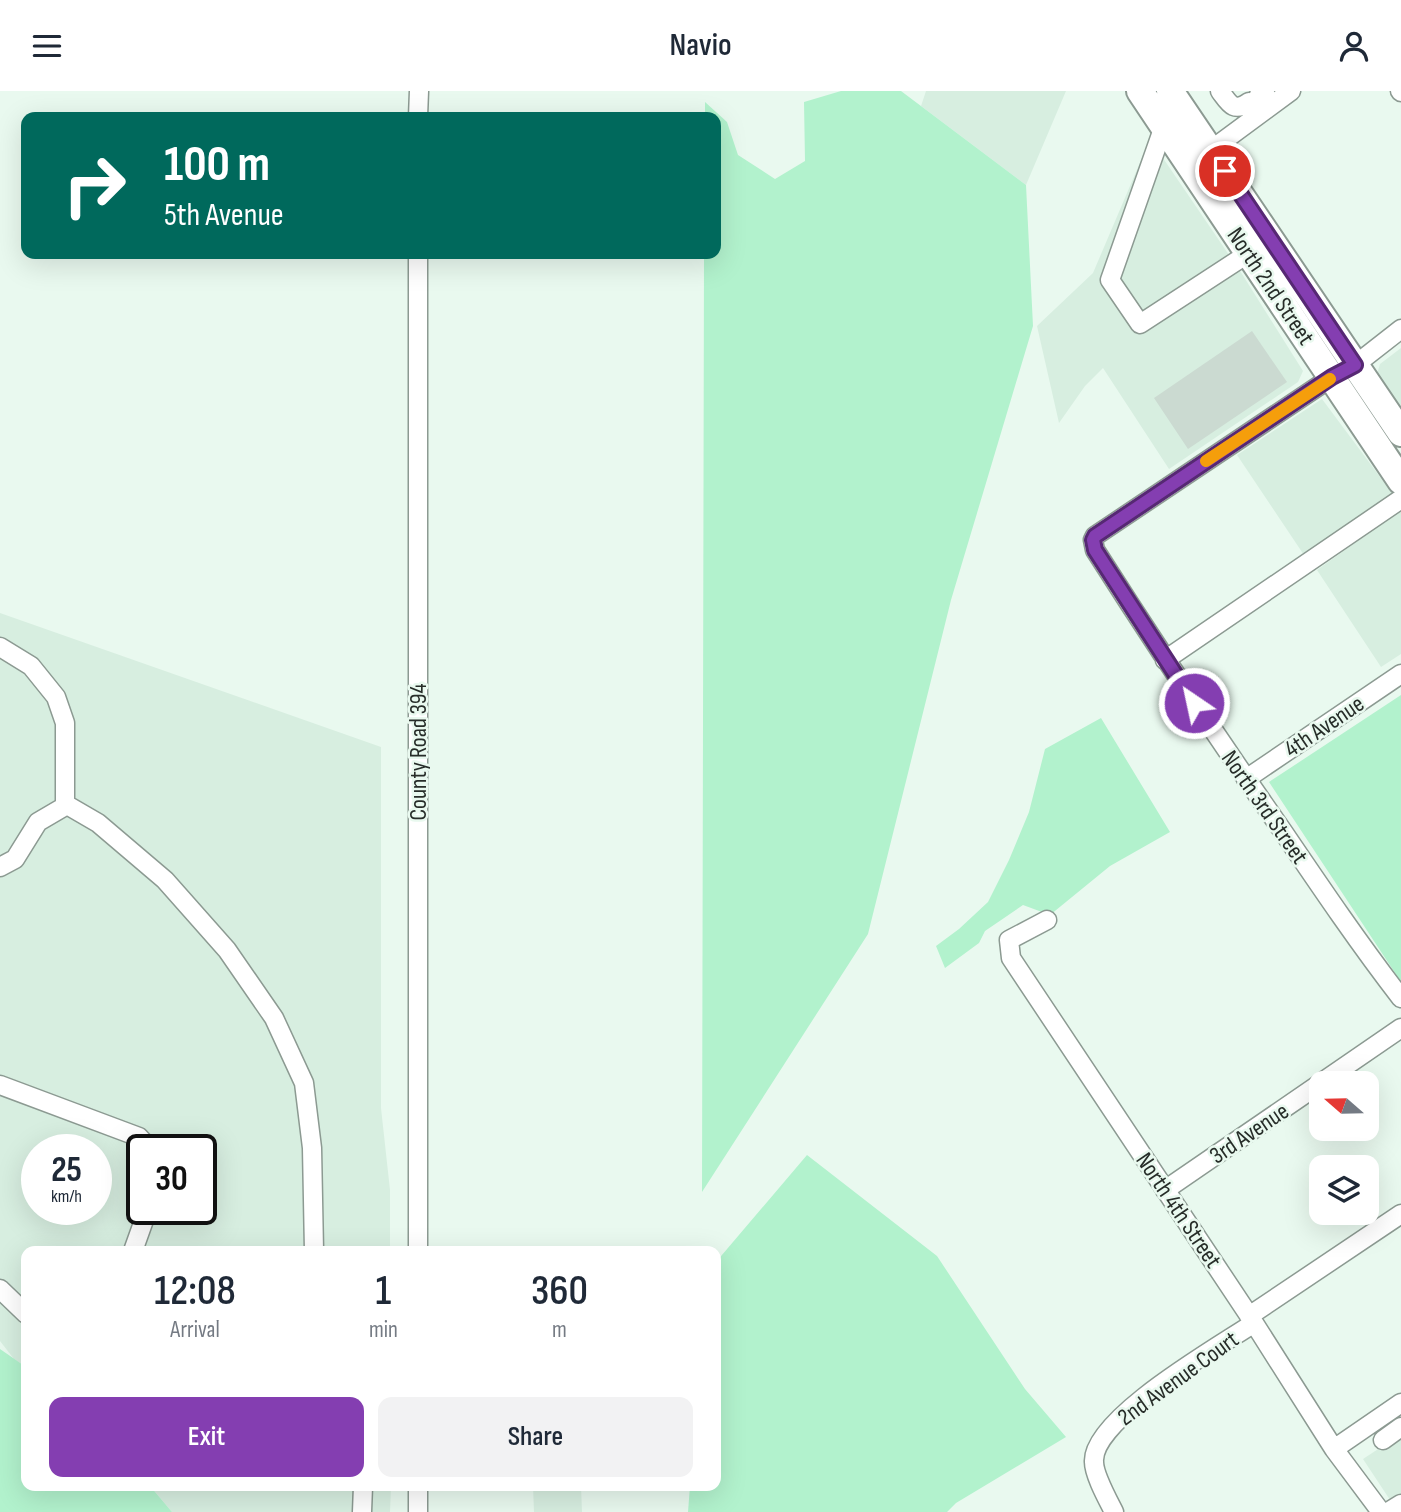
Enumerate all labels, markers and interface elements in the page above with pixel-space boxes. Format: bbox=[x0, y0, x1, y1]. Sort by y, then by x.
text: Navio bbox=[669, 26, 732, 65]
icon: menu bbox=[28, 27, 66, 65]
icon: person bbox=[1335, 27, 1373, 65]
text: 100 m bbox=[164, 136, 270, 195]
icon: right bbox=[49, 140, 140, 231]
pin bbox=[1195, 141, 1255, 201]
icon: arrive bbox=[1206, 152, 1244, 190]
text: 5th Avenue bbox=[164, 196, 284, 235]
street label: North 2nd Street bbox=[1221, 222, 1320, 351]
position arrow bbox=[1157, 666, 1231, 740]
street label: County Road 394 bbox=[404, 684, 433, 820]
street label: 4th Avenue bbox=[1279, 689, 1370, 764]
street label: North 3rd Street bbox=[1215, 745, 1314, 870]
north arrow bbox=[1309, 1071, 1379, 1141]
map controls bbox=[1309, 1071, 1379, 1225]
street label: 3rd Avenue bbox=[1204, 1096, 1294, 1170]
speed limit sign: 30 bbox=[126, 1134, 217, 1225]
street label: North 4th Street bbox=[1129, 1147, 1228, 1273]
text: 25 bbox=[51, 1149, 82, 1192]
button: layers bbox=[1309, 1155, 1379, 1225]
text: km/h bbox=[51, 1186, 82, 1207]
text: 12:08 bbox=[154, 1266, 236, 1317]
text: 1 bbox=[375, 1266, 391, 1317]
text: 360 bbox=[531, 1266, 588, 1317]
text: Arrival bbox=[170, 1316, 220, 1344]
text: min bbox=[369, 1316, 398, 1344]
text: m bbox=[552, 1316, 567, 1344]
street label: 2nd Avenue Court bbox=[1112, 1325, 1244, 1432]
button: Exit bbox=[49, 1397, 364, 1477]
button: Share bbox=[378, 1397, 693, 1477]

